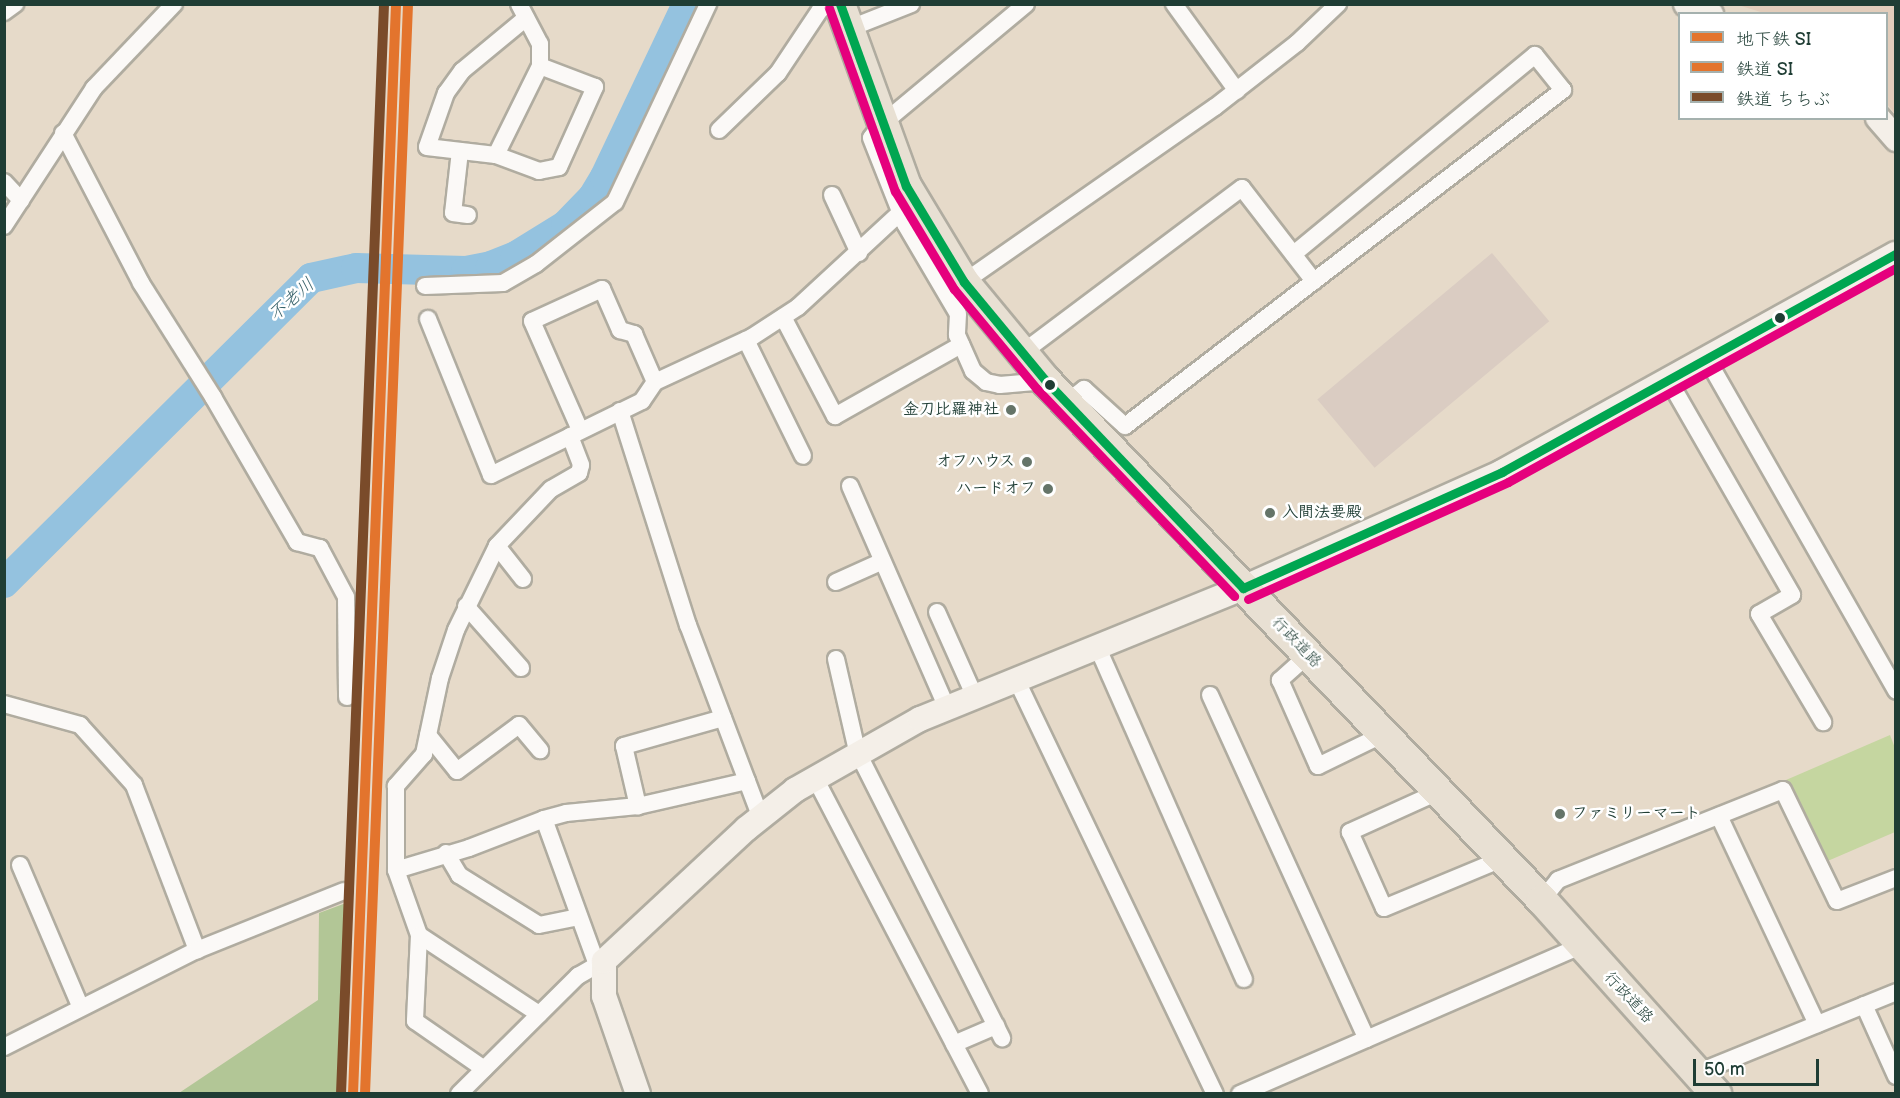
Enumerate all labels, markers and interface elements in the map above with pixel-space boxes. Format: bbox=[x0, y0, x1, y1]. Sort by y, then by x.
legend bbox=[1678, 12, 1888, 120]
text: 地下鉄 SI bbox=[1736, 29, 1811, 50]
text: 鉄道 SI bbox=[1736, 59, 1793, 80]
text: 鉄道 ちちぶ bbox=[1736, 89, 1831, 110]
water label: 不老川 bbox=[265, 274, 319, 326]
unlabelled marker bbox=[1774, 312, 1786, 324]
unlabelled marker bbox=[1044, 379, 1056, 391]
place label: 金刀比羅神社 bbox=[903, 400, 999, 420]
marker: 金刀比羅神社 bbox=[1004, 403, 1018, 417]
place label: オフハウス bbox=[935, 452, 1015, 472]
marker: オフハウス bbox=[1020, 455, 1034, 469]
place label: ハードオフ bbox=[956, 479, 1036, 499]
marker: ハードオフ bbox=[1041, 482, 1055, 496]
place label: 入間法要殿 bbox=[1282, 503, 1362, 523]
marker: 入間法要殿 bbox=[1263, 506, 1277, 520]
street label: 行政道路 bbox=[1267, 613, 1325, 673]
place label: ファミリーマート bbox=[1572, 804, 1700, 824]
marker: ファミリーマート bbox=[1553, 807, 1567, 821]
street label: 行政道路 bbox=[1599, 968, 1657, 1028]
scale bar bbox=[1696, 1047, 1822, 1085]
text: 50 m bbox=[1704, 1059, 1745, 1080]

